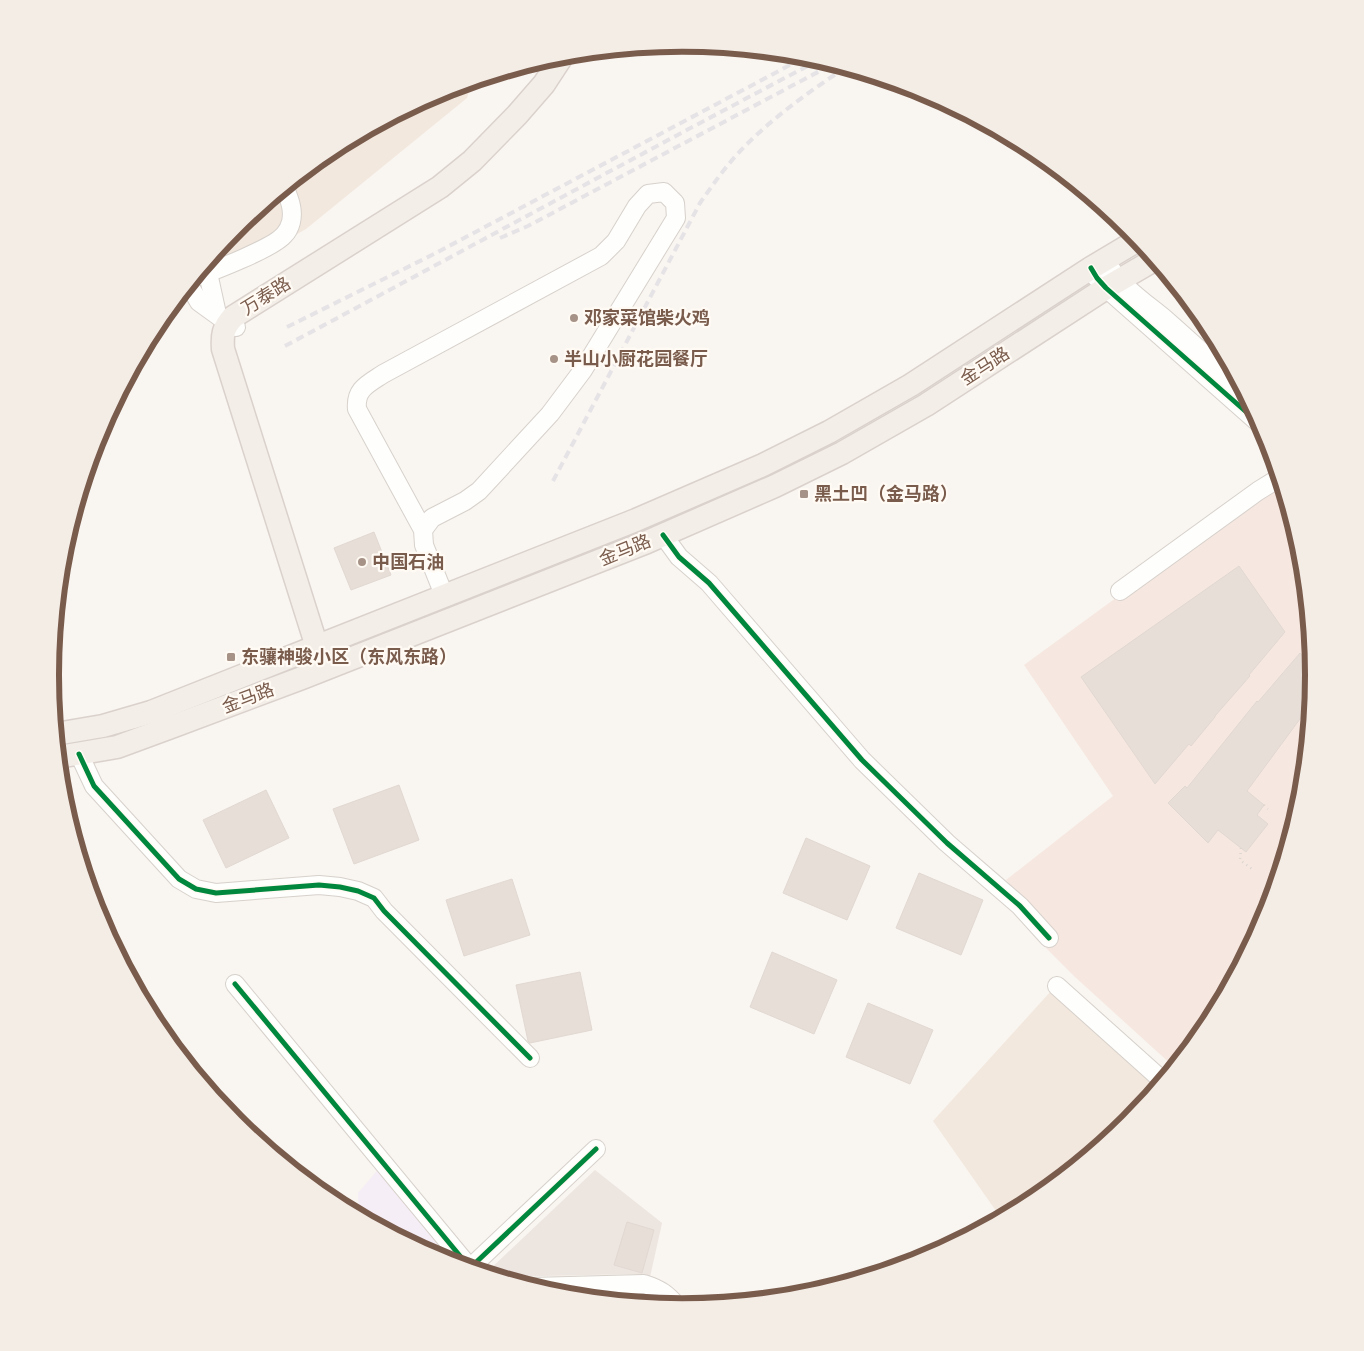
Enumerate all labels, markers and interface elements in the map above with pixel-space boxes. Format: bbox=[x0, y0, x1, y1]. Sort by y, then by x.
street label: 万泰路 bbox=[237, 272, 294, 319]
place label: 邓家菜馆柴火鸡 bbox=[584, 307, 710, 328]
marker: 邓家菜馆柴火鸡 bbox=[568, 312, 580, 324]
street label: 金马路 bbox=[956, 342, 1013, 389]
place label: 半山小厨花园餐厅 bbox=[564, 348, 708, 369]
marker: 半山小厨花园餐厅 bbox=[548, 353, 560, 365]
place label: 黑土凹（金马路） bbox=[814, 483, 958, 504]
marker: 黑土凹（金马路） bbox=[798, 488, 810, 500]
street label: 金马路 bbox=[596, 530, 654, 569]
place label: 中国石油 bbox=[372, 551, 444, 572]
marker: 中国石油 bbox=[356, 556, 368, 568]
place label: 东骧神骏小区（东风东路） bbox=[241, 646, 457, 667]
marker: 东骧神骏小区（东风东路） bbox=[225, 651, 237, 663]
street label: 金马路 bbox=[219, 678, 277, 717]

